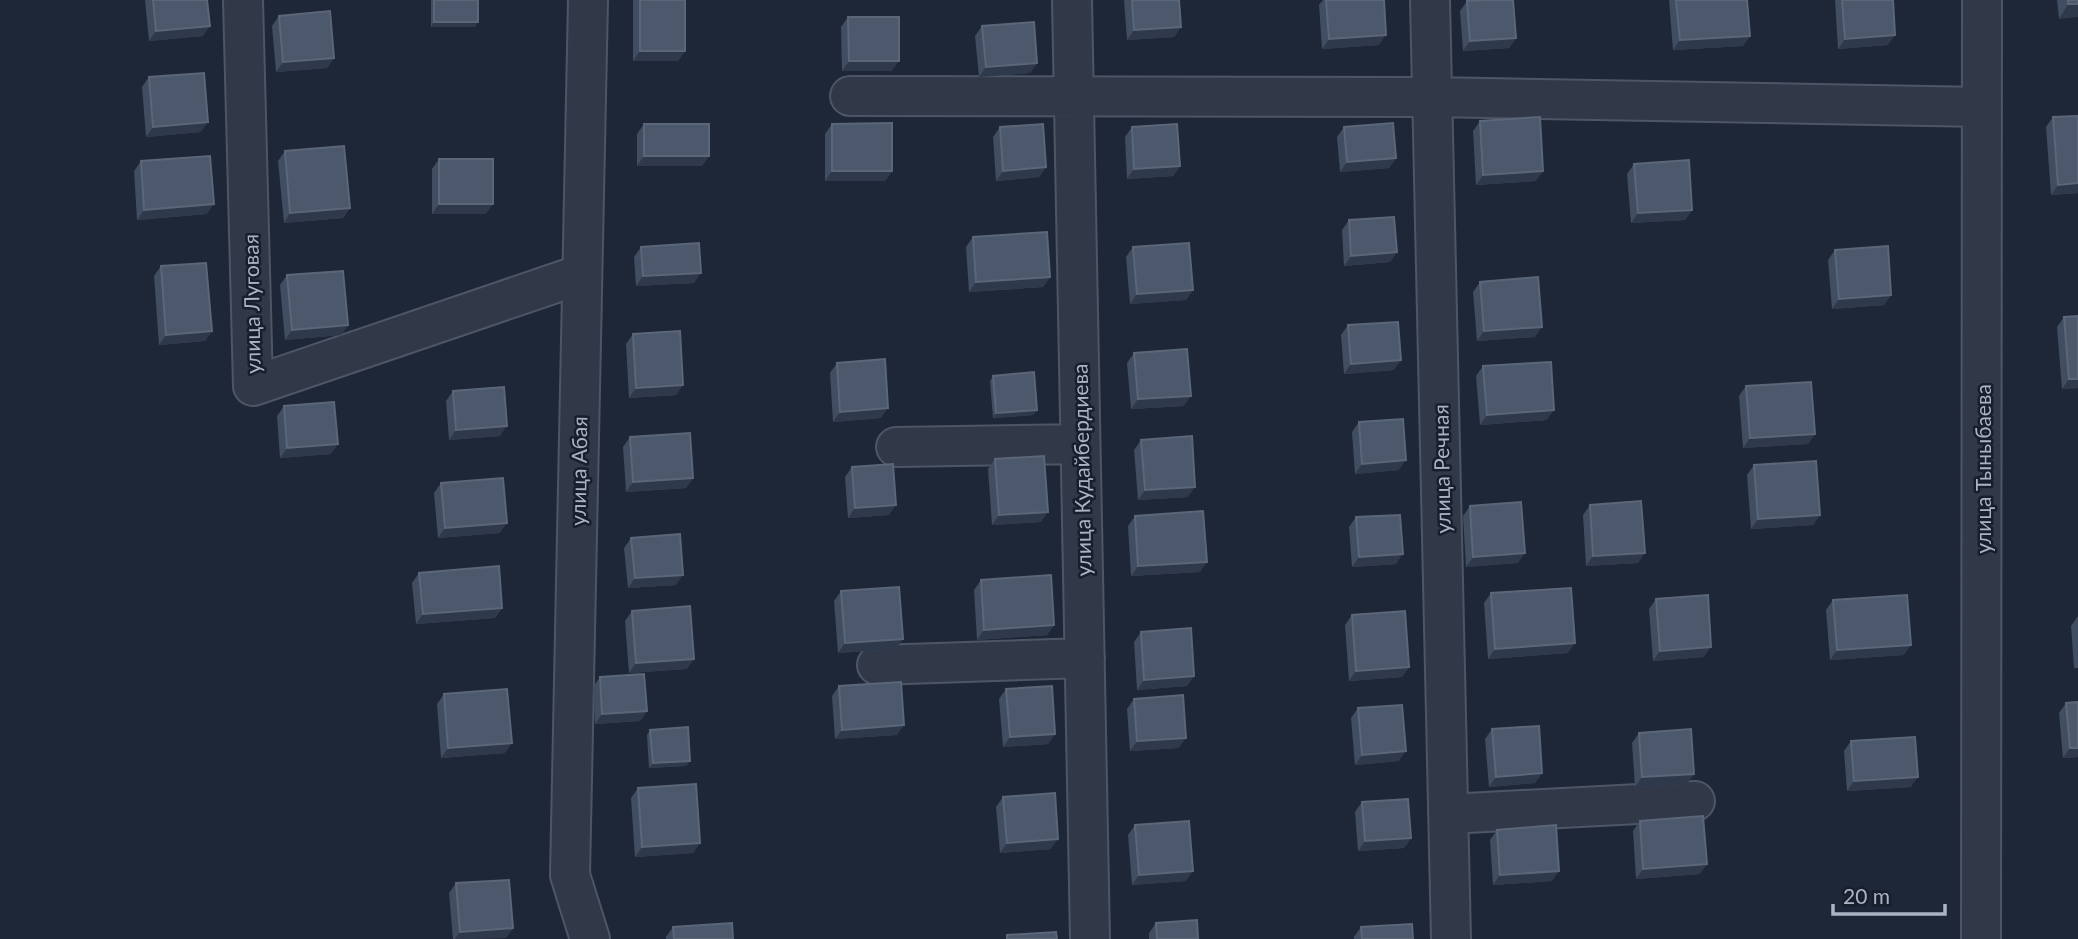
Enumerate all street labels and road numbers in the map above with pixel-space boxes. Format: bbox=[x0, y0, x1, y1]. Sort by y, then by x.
street label: улица Луговая bbox=[237, 234, 265, 374]
street label: улица Кудайбердиева bbox=[1067, 363, 1095, 577]
street label: улица Тыныбаева bbox=[1970, 384, 1995, 554]
street label: улица Речная bbox=[1427, 404, 1455, 534]
street label: улица Абая bbox=[565, 416, 591, 526]

